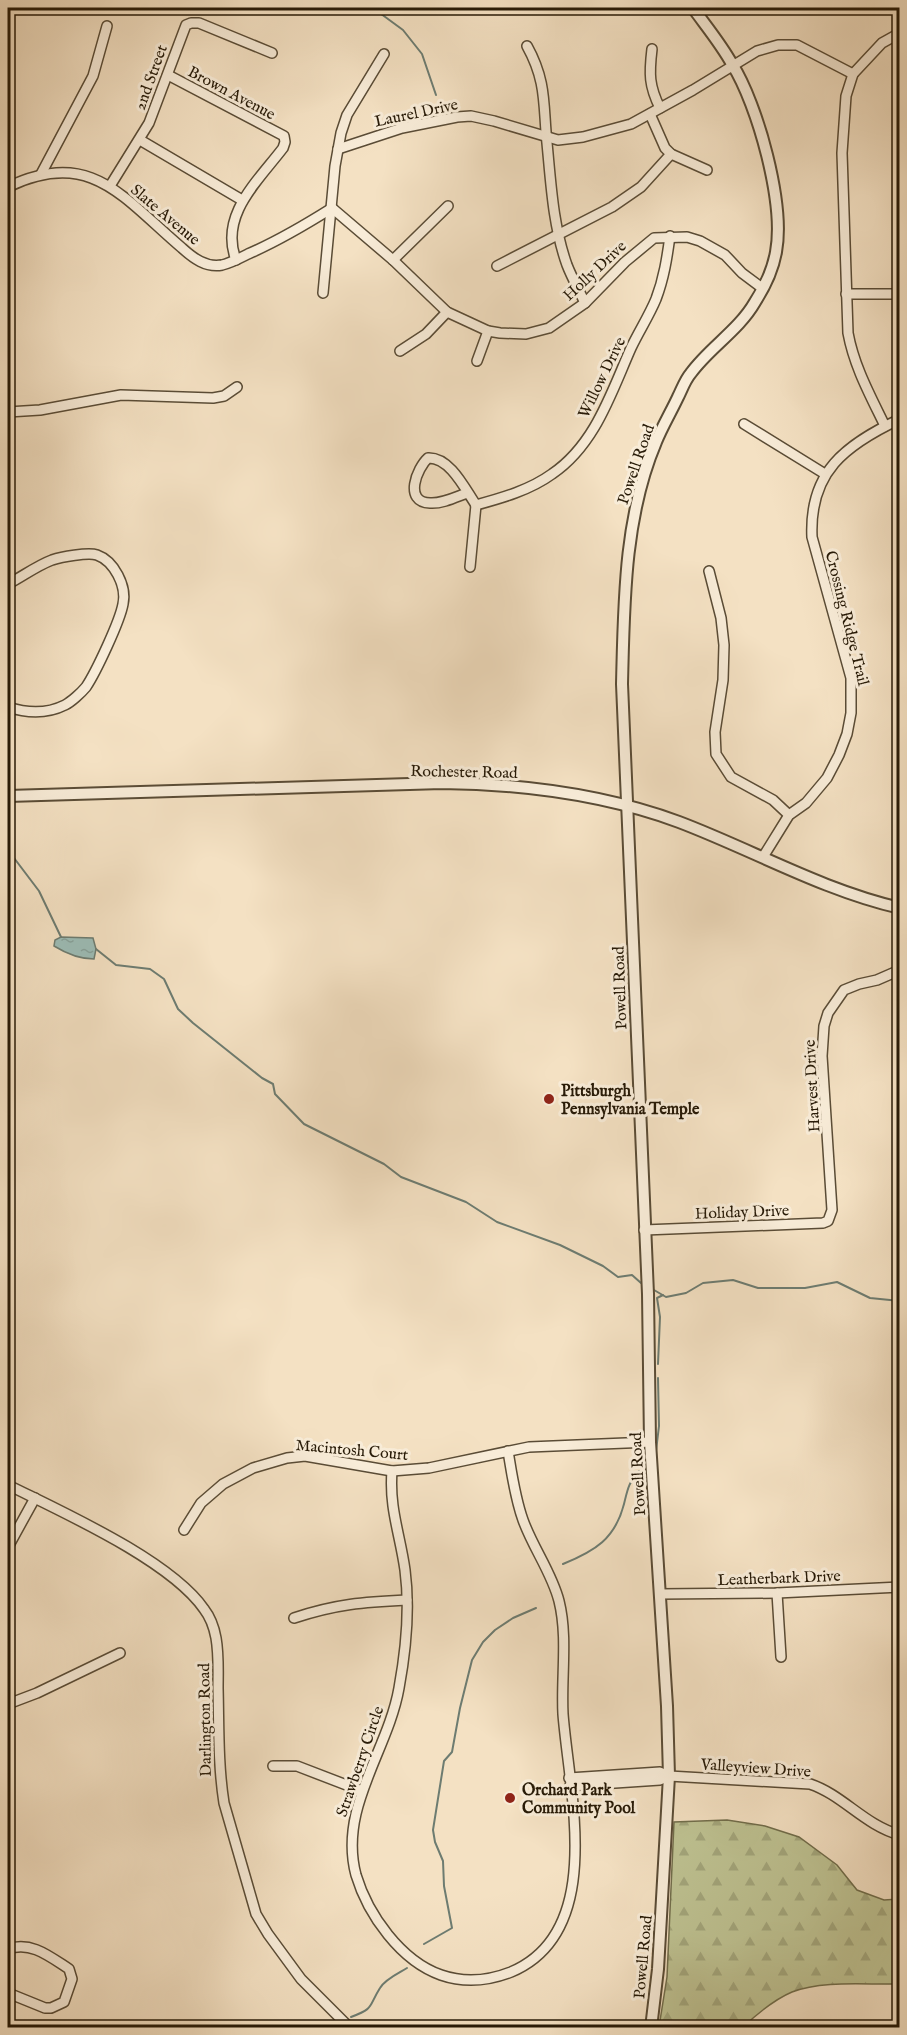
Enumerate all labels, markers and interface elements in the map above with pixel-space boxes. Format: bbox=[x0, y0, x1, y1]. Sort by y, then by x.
street label: 2nd Street bbox=[131, 42, 173, 113]
street label: Brown Avenue bbox=[184, 62, 278, 125]
street label: Laurel Drive bbox=[373, 95, 460, 133]
street label: Slate Avenue bbox=[126, 181, 204, 250]
street label: Holly Drive bbox=[560, 237, 631, 306]
street label: Willow Drive bbox=[575, 334, 631, 422]
street label: Powell Road bbox=[614, 421, 660, 507]
street label: Crossing Ridge Trail bbox=[820, 549, 873, 689]
street label: Rochester Road bbox=[410, 762, 518, 784]
street label: Powell Road bbox=[610, 945, 632, 1030]
street label: Harvest Drive bbox=[801, 1039, 825, 1133]
place label: Pittsburgh Pennsylvania Temple bbox=[561, 1082, 700, 1120]
marker: Pittsburgh Pennsylvania Temple bbox=[542, 1092, 556, 1106]
street label: Holiday Drive bbox=[694, 1201, 790, 1225]
street label: Powell Road bbox=[627, 1431, 651, 1516]
street label: Macintosh Court bbox=[295, 1436, 409, 1466]
street label: Leatherbark Drive bbox=[717, 1567, 841, 1591]
street label: Darlington Road bbox=[195, 1662, 217, 1777]
street label: Strawberry Circle bbox=[333, 1704, 389, 1820]
street label: Valleyview Drive bbox=[699, 1755, 812, 1783]
place label: Orchard Park Community Pool bbox=[522, 1781, 636, 1819]
marker: Orchard Park Community Pool bbox=[503, 1791, 517, 1805]
street label: Powell Road bbox=[630, 1914, 658, 2000]

